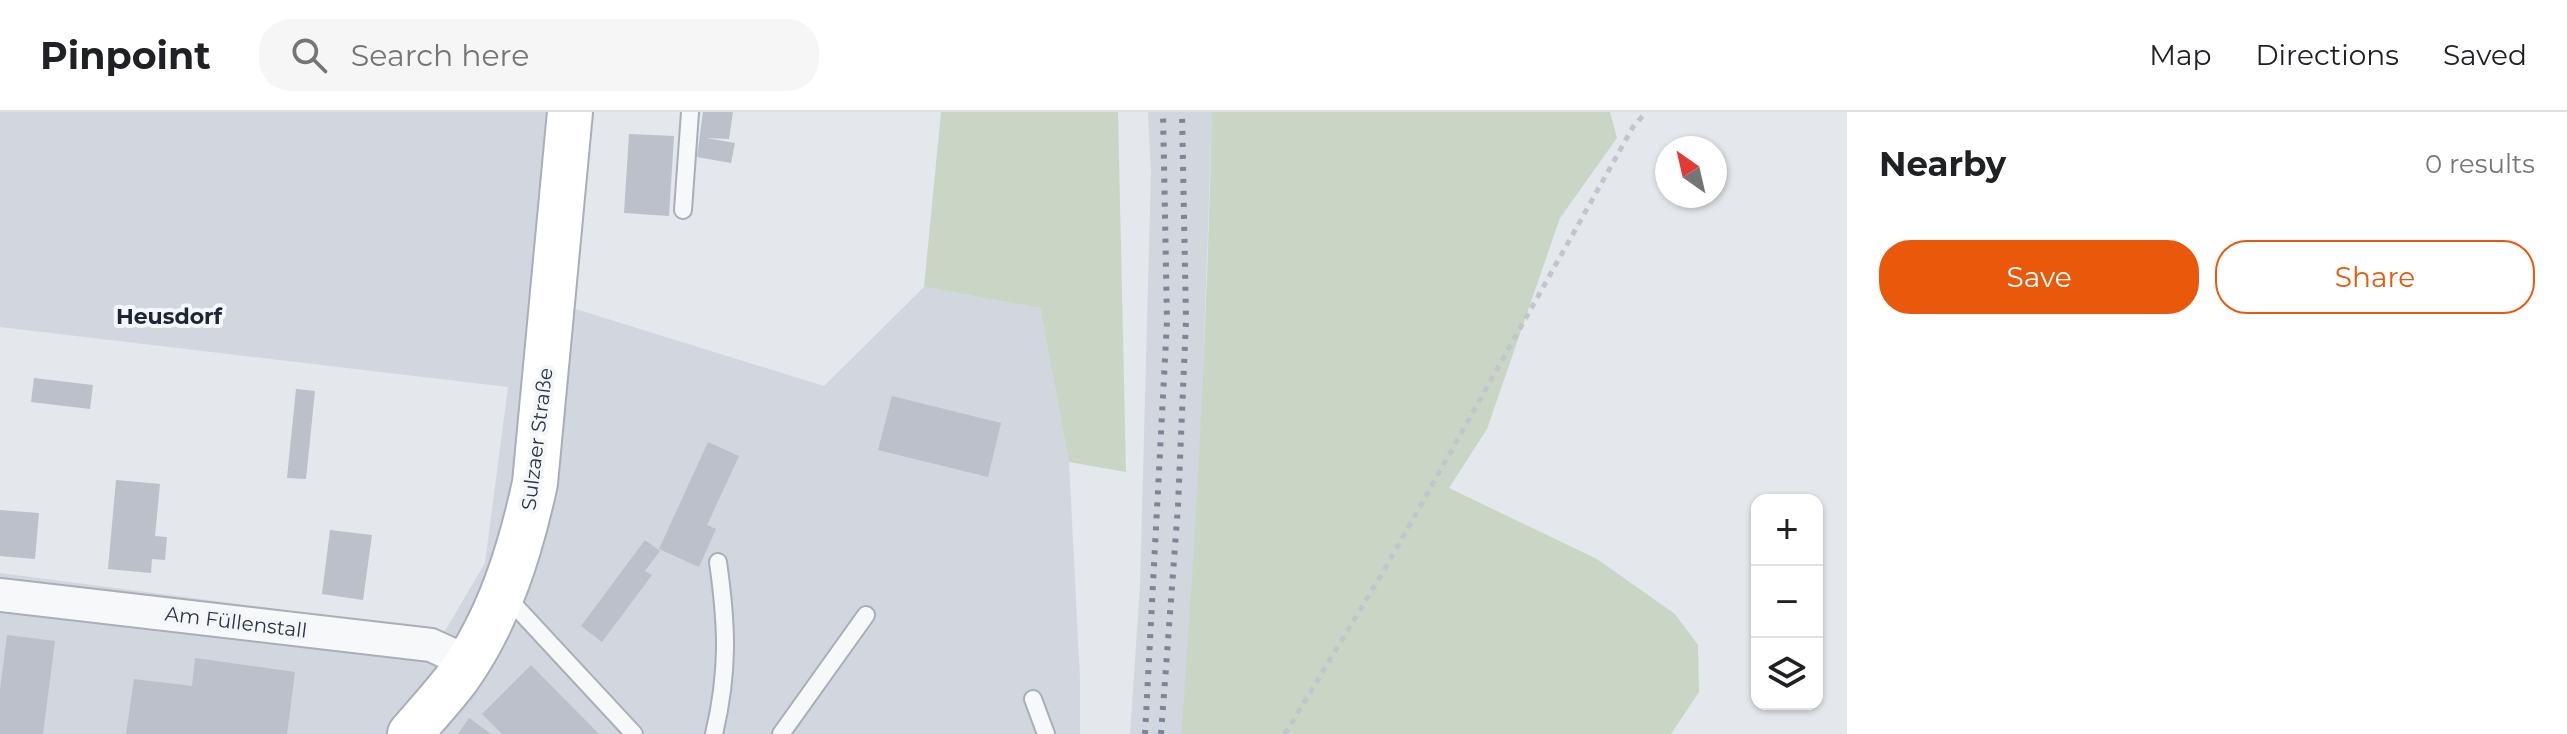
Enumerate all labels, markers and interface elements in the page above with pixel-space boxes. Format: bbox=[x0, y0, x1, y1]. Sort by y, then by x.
search box bbox=[259, 19, 819, 91]
text: Pinpoint bbox=[40, 32, 211, 79]
icon: search bbox=[287, 33, 331, 77]
text: Search here bbox=[351, 37, 529, 74]
text: Map bbox=[2149, 38, 2211, 72]
text: Directions bbox=[2255, 38, 2399, 72]
text: Saved bbox=[2443, 38, 2527, 72]
north arrow bbox=[1655, 136, 1727, 208]
text: Nearby bbox=[1879, 143, 2006, 185]
text: 0 results bbox=[2425, 148, 2535, 180]
button: Save bbox=[1879, 240, 2199, 314]
button: Share bbox=[2215, 240, 2535, 314]
district label: Heusdorf bbox=[116, 303, 224, 330]
street label: Sulzaer Straße bbox=[516, 366, 558, 512]
map controls bbox=[1751, 494, 1823, 710]
button: + bbox=[1751, 494, 1823, 566]
button: − bbox=[1751, 566, 1823, 638]
street label: Am Füllenstall bbox=[164, 601, 308, 643]
button: layers bbox=[1751, 638, 1823, 710]

